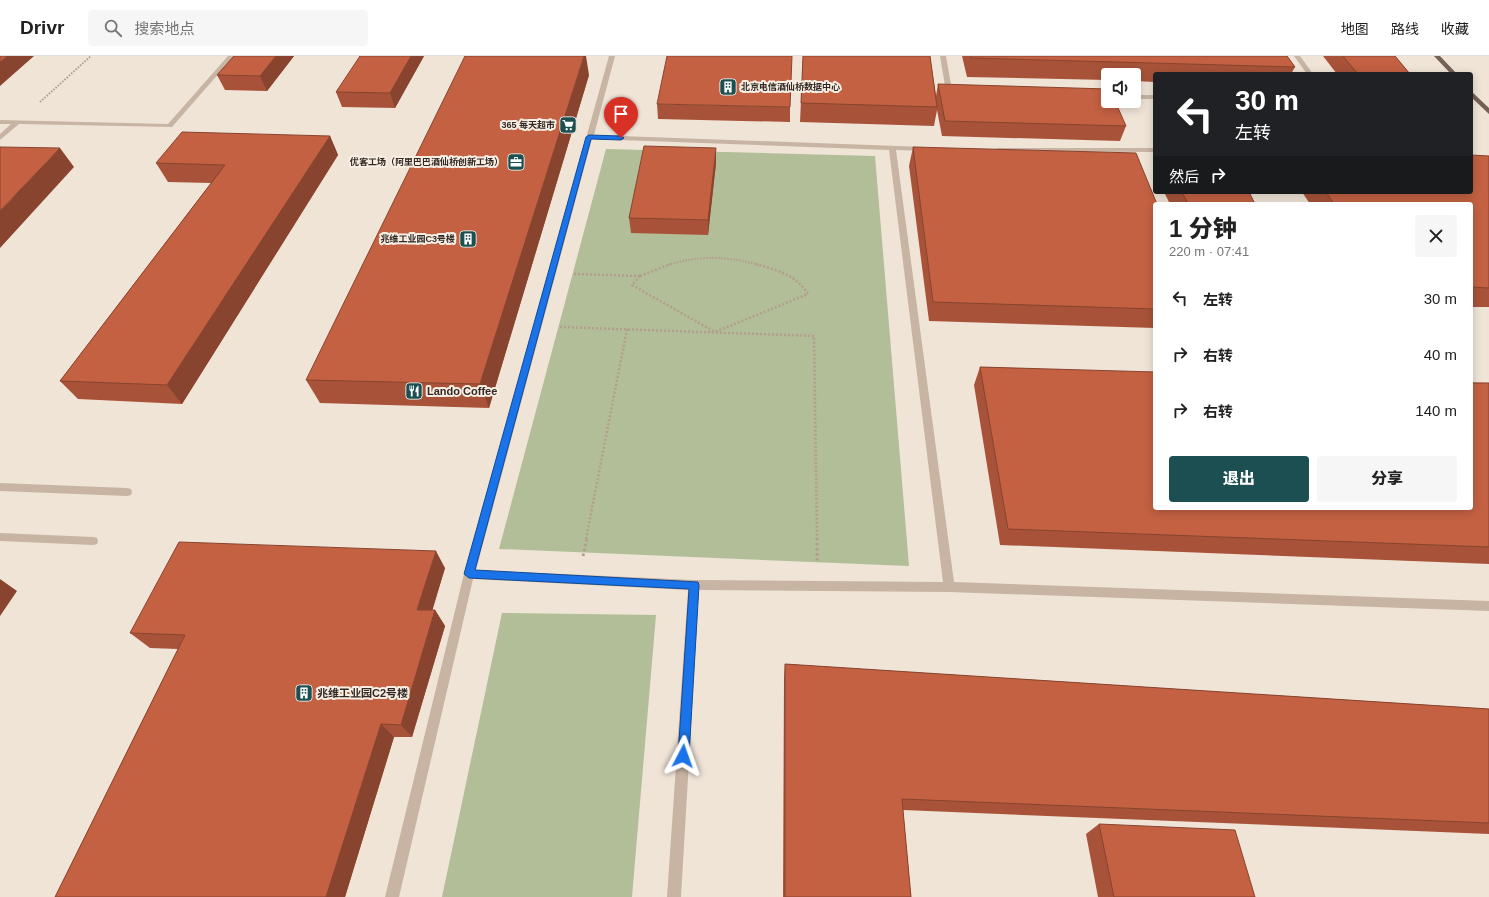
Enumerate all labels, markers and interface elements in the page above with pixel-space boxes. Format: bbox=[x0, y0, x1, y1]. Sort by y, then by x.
search box bbox=[88, 10, 368, 46]
text: Drivr bbox=[20, 17, 64, 38]
icon: search bbox=[102, 17, 124, 39]
text: 搜索地点 bbox=[134, 20, 194, 37]
text: 地图 bbox=[1341, 21, 1369, 37]
text: 路线 bbox=[1391, 21, 1419, 37]
text: 收藏 bbox=[1441, 21, 1469, 37]
map controls bbox=[1101, 68, 1141, 108]
button: sound bbox=[1101, 68, 1141, 108]
building icon: 北京电信酒仙桥数据中心 bbox=[718, 77, 738, 97]
place label: 北京电信酒仙桥数据中心 bbox=[741, 81, 840, 92]
text: 30 m bbox=[1235, 85, 1299, 116]
icon: left bbox=[1169, 88, 1221, 140]
pin bbox=[604, 97, 638, 138]
icon: arrive bbox=[610, 103, 632, 125]
supermarket icon: 365 每天超市 bbox=[558, 115, 578, 135]
place label: 365 每天超市 bbox=[501, 120, 555, 130]
text: 左转 bbox=[1235, 123, 1271, 143]
office icon: 优客工场（阿里巴巴酒仙桥创新工场） bbox=[506, 152, 526, 172]
place label: 优客工场（阿里巴巴酒仙桥创新工场） bbox=[350, 156, 503, 167]
icon: right bbox=[1207, 164, 1229, 186]
text: 然后 bbox=[1169, 168, 1199, 185]
text: 1 分钟 bbox=[1169, 215, 1237, 242]
button: close bbox=[1415, 215, 1457, 257]
building icon: 兆维工业园C3号楼 bbox=[458, 229, 478, 249]
place label: 兆维工业园C3号楼 bbox=[380, 234, 455, 244]
text: 220 m · 07:41 bbox=[1169, 244, 1249, 259]
icon: left bbox=[1169, 287, 1191, 309]
text: 30 m bbox=[1424, 290, 1457, 307]
text: 左转 bbox=[1203, 291, 1233, 308]
icon: right bbox=[1169, 343, 1191, 365]
text: 40 m bbox=[1424, 346, 1457, 363]
text: 右转 bbox=[1203, 347, 1233, 364]
restaurant icon: Lando Coffee bbox=[404, 381, 424, 401]
place label: Lando Coffee bbox=[427, 385, 497, 397]
icon: right bbox=[1169, 399, 1191, 421]
text: 140 m bbox=[1415, 402, 1457, 419]
text: 右转 bbox=[1203, 403, 1233, 420]
button: 退出 bbox=[1169, 456, 1309, 502]
button: 分享 bbox=[1317, 456, 1457, 502]
building icon: 兆维工业园C2号楼 bbox=[294, 683, 314, 703]
place label: 兆维工业园C2号楼 bbox=[317, 687, 408, 699]
position arrow bbox=[662, 735, 704, 777]

